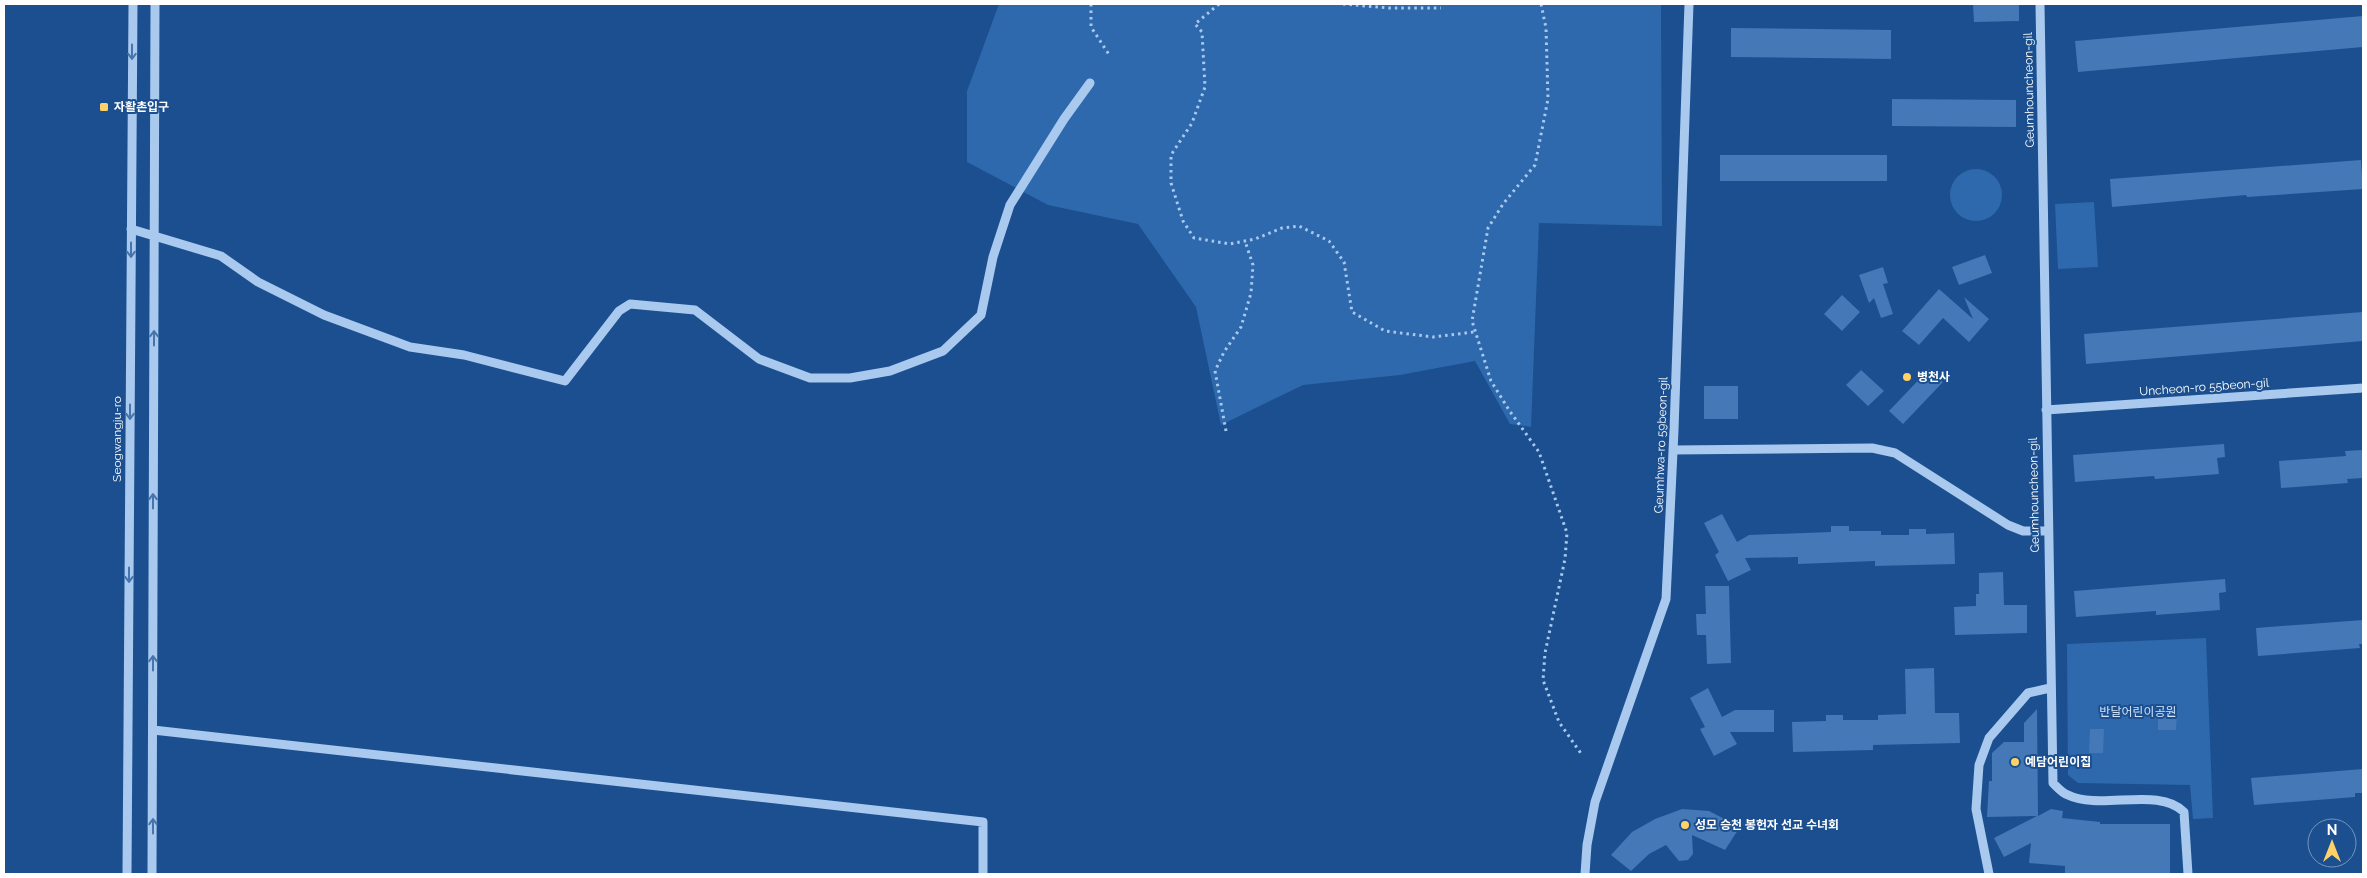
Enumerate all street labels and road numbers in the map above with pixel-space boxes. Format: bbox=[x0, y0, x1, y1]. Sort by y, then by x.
street label: Geumhouncheon-gil bbox=[2021, 32, 2037, 148]
street label: Uncheon-ro 55beon-gil bbox=[2139, 375, 2270, 399]
street label: Geumhwa-ro 59beon-gil bbox=[1652, 376, 1670, 513]
street label: Seogwangju-ro bbox=[110, 396, 124, 482]
street label: Geumhouncheon-gil bbox=[2026, 437, 2042, 553]

